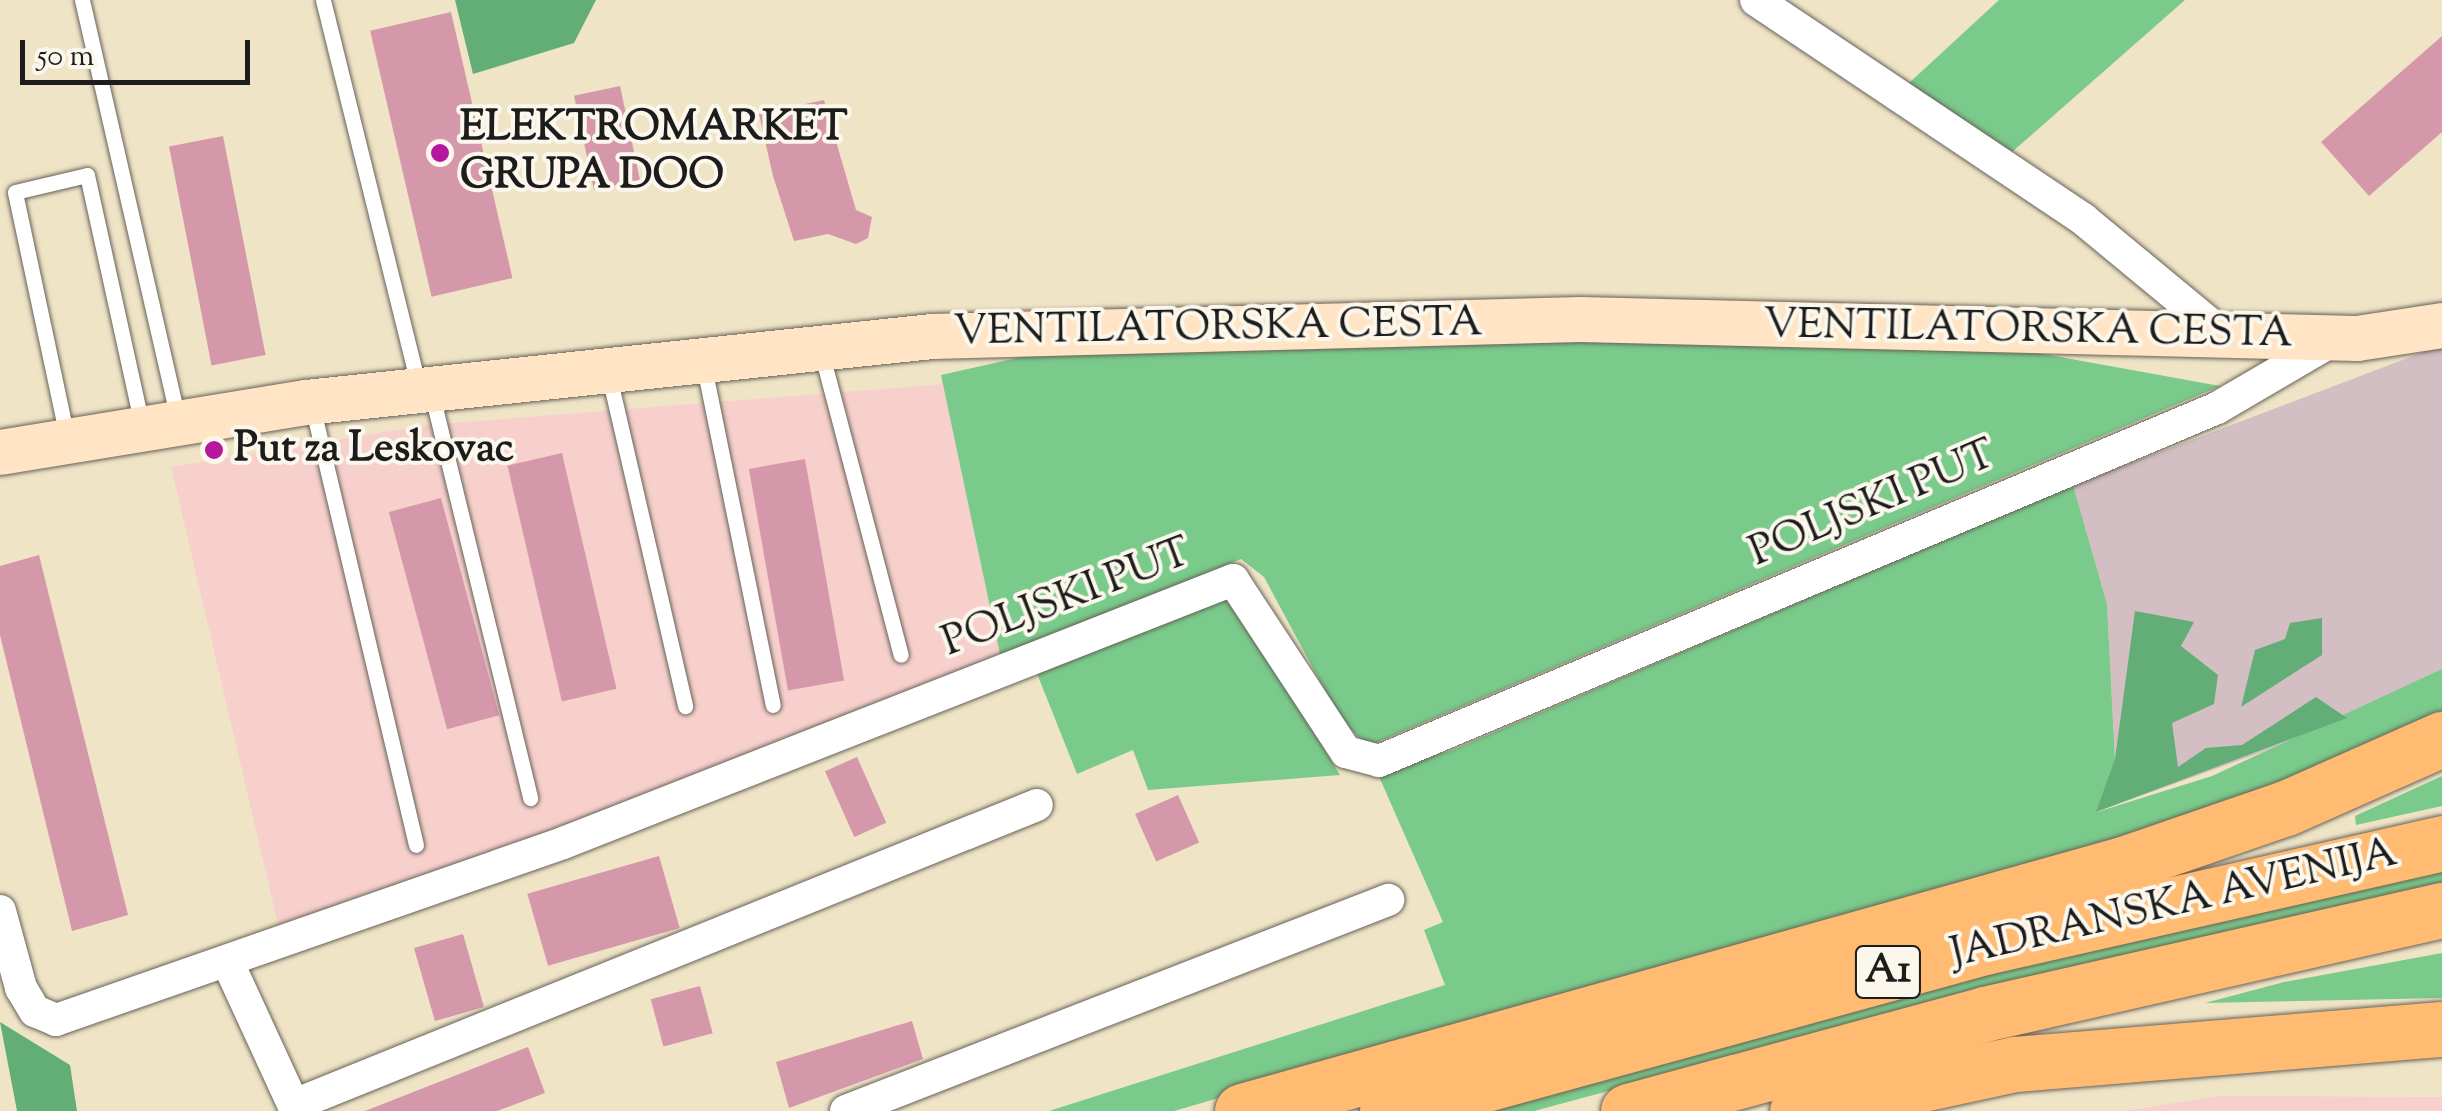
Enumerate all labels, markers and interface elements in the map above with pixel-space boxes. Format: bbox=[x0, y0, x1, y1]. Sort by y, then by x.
scale bar bbox=[25, 20, 255, 82]
text: 50 m bbox=[37, 36, 94, 79]
place label: ELEKTROMARKET GRUPA DOO bbox=[460, 104, 847, 202]
marker: ELEKTROMARKET GRUPA DOO bbox=[429, 142, 451, 164]
street label: VENTILATORSKA CESTA bbox=[953, 299, 1483, 359]
street label: VENTILATORSKA CESTA bbox=[1763, 301, 2293, 361]
place label: Put za Leskovac bbox=[234, 425, 514, 475]
street label: POLJSKI PUT bbox=[1743, 431, 2003, 579]
marker: Put za Leskovac bbox=[203, 439, 225, 461]
street label: POLJSKI PUT bbox=[936, 529, 1198, 669]
street label: JADRANSKA AVENIJA bbox=[1946, 829, 2402, 981]
road number: A1 bbox=[1853, 937, 1923, 1007]

